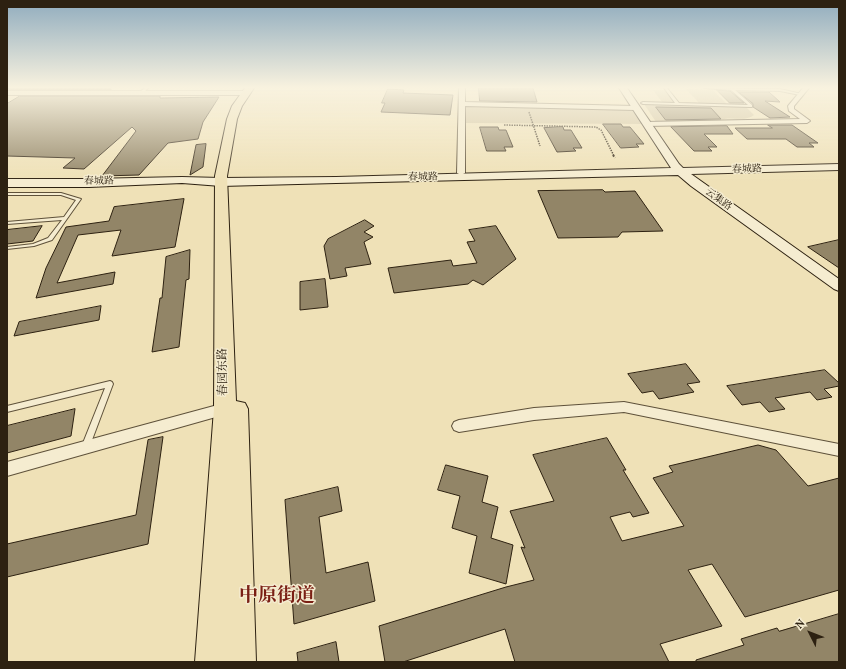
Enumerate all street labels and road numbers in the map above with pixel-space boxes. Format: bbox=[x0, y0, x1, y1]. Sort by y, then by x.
street label: 春城路 bbox=[732, 163, 762, 177]
street label: 春城路 bbox=[408, 172, 438, 184]
street label: 春城路 bbox=[84, 176, 114, 188]
street label: 云集路 bbox=[702, 186, 734, 214]
street label: 春园东路 bbox=[216, 348, 232, 396]

